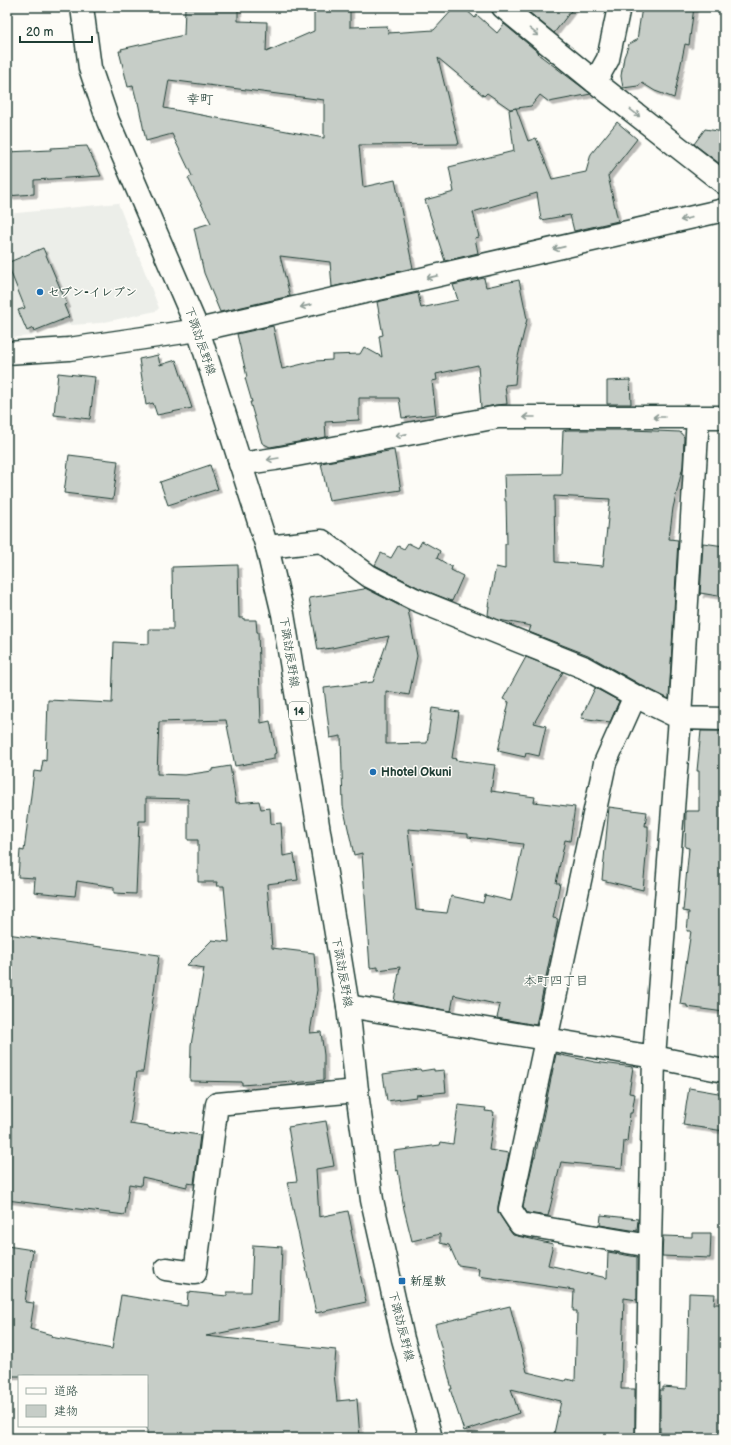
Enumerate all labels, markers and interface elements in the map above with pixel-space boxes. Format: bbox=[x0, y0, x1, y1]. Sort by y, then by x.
scale bar bbox=[20, 18, 92, 44]
text: 20 m bbox=[26, 25, 53, 40]
one-way arrow bbox=[528, 27, 539, 36]
district label: 幸町 bbox=[186, 91, 214, 108]
one-way arrow bbox=[629, 109, 640, 118]
one-way arrow bbox=[680, 216, 693, 224]
one-way arrow bbox=[553, 245, 566, 252]
one-way arrow bbox=[426, 273, 439, 281]
place label: セブン-イレブン bbox=[48, 285, 137, 300]
marker: セブン-イレブン bbox=[35, 287, 45, 297]
one-way arrow bbox=[300, 302, 313, 310]
street label: 下諏訪辰野線 bbox=[181, 305, 219, 377]
one-way arrow bbox=[523, 413, 536, 421]
one-way arrow bbox=[653, 413, 666, 421]
one-way arrow bbox=[395, 431, 408, 439]
one-way arrow bbox=[267, 455, 280, 463]
street label: 下諏訪辰野線 bbox=[276, 615, 302, 689]
road number: 14 bbox=[289, 702, 309, 720]
place label: Hhotel Okuni bbox=[381, 765, 452, 780]
marker: Hhotel Okuni bbox=[368, 767, 378, 777]
street label: 下諏訪辰野線 bbox=[328, 935, 356, 1009]
district label: 本町四丁目 bbox=[523, 973, 589, 989]
place label: 新屋敷 bbox=[410, 1274, 446, 1289]
marker: 新屋敷 bbox=[397, 1276, 407, 1286]
street label: 下諏訪辰野線 bbox=[385, 1289, 417, 1363]
legend bbox=[18, 1375, 148, 1427]
text: 道路 bbox=[54, 1384, 78, 1399]
text: 建物 bbox=[54, 1404, 78, 1419]

